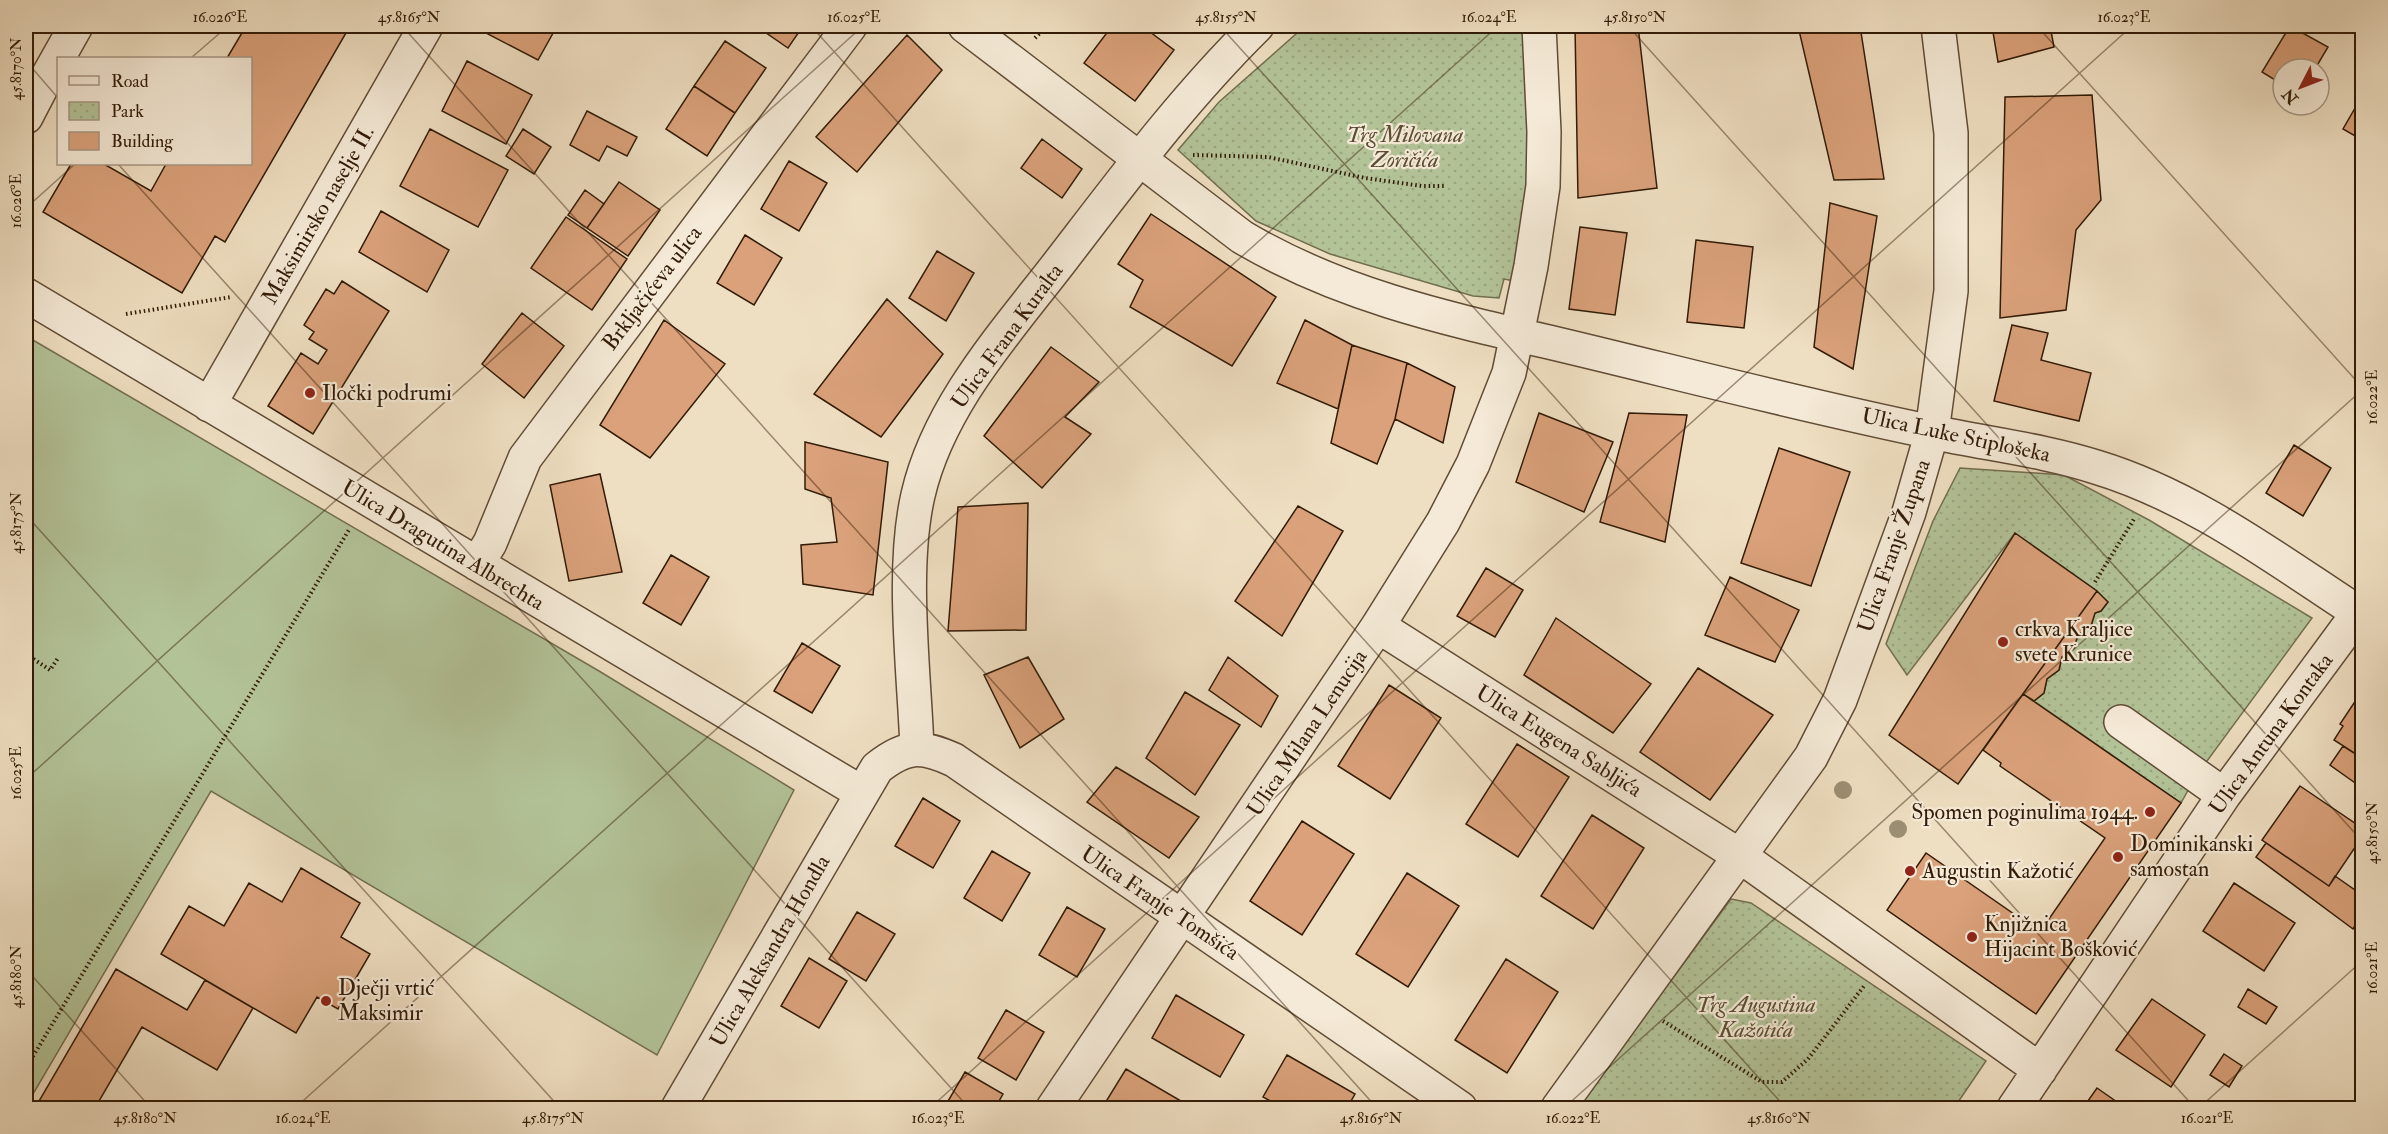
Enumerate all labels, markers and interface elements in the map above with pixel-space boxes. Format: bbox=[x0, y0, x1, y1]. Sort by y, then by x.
text: 16.026°E bbox=[193, 8, 248, 27]
text: 45.8165°N bbox=[378, 8, 441, 27]
text: 16.025°E bbox=[827, 8, 881, 27]
text: 45.8155°N bbox=[1195, 8, 1257, 27]
text: 16.024°E bbox=[1461, 8, 1517, 27]
text: 45.8150°N bbox=[1604, 8, 1667, 27]
text: 16.023°E bbox=[2098, 8, 2151, 27]
text: 45.8170°N bbox=[7, 37, 26, 100]
legend bbox=[57, 57, 252, 165]
north arrow bbox=[2271, 57, 2331, 117]
text: Road bbox=[111, 70, 149, 93]
text: N bbox=[2278, 84, 2303, 109]
text: Park bbox=[111, 100, 144, 123]
street label: Maksimirsko naselje II. bbox=[255, 121, 381, 309]
park label: Trg Milovana Zoričića bbox=[1347, 121, 1463, 174]
text: Building bbox=[111, 130, 174, 153]
text: 16.026°E bbox=[7, 173, 26, 228]
street label: Brkljačićeva ulica bbox=[596, 219, 709, 356]
street label: Ulica Frana Kuralta bbox=[945, 257, 1070, 414]
text: 16.022°E bbox=[2363, 369, 2382, 424]
place label: Iločki podrumi bbox=[322, 379, 452, 408]
marker: Iločki podrumi bbox=[303, 386, 317, 400]
street label: Ulica Luke Stiplošeka bbox=[1859, 401, 2054, 470]
street label: Ulica Franje Župana bbox=[1850, 454, 1938, 637]
street label: Ulica Dragutina Albrechta bbox=[336, 473, 550, 617]
text: 45.8175°N bbox=[7, 491, 26, 554]
place label: crkva Kraljice svete Krunice bbox=[2015, 615, 2133, 668]
marker: crkva Kraljice svete Krunice bbox=[1996, 635, 2010, 649]
street label: Ulica Milana Lenucija bbox=[1241, 643, 1374, 822]
street label: Ulica Antuna Kontaka bbox=[2203, 647, 2340, 820]
street label: Ulica Eugena Sabljića bbox=[1471, 679, 1648, 804]
text: 16.025°E bbox=[7, 746, 26, 800]
place label: Spomen poginulima 1944. bbox=[1911, 798, 2138, 827]
text: 45.8150°N bbox=[2363, 801, 2382, 864]
marker: Spomen poginulima 1944. bbox=[2143, 805, 2157, 819]
place label: Dominikanski samostan bbox=[2130, 830, 2253, 883]
street label: Ulica Franje Tomšića bbox=[1075, 840, 1245, 967]
street label: Ulica Aleksandra Hondla bbox=[704, 849, 837, 1052]
marker: Dominikanski samostan bbox=[2111, 850, 2125, 864]
place label: Augustin Kažotić bbox=[1921, 857, 2075, 885]
marker: Augustin Kažotić bbox=[1903, 864, 1917, 878]
place label: Knjižnica Hijacint Bošković bbox=[1984, 910, 2138, 963]
marker: Knjižnica Hijacint Bošković bbox=[1965, 930, 1979, 944]
text: 16.021°E bbox=[2363, 942, 2382, 994]
text: 45.8180°N bbox=[7, 945, 26, 1009]
place label: Dječji vrtić Maksimir bbox=[338, 974, 435, 1027]
park label: Trg Augustina Kažotića bbox=[1696, 991, 1816, 1044]
marker: Dječji vrtić Maksimir bbox=[319, 994, 333, 1008]
text: 45.8180°N bbox=[113, 1109, 177, 1128]
text: 16.024°E bbox=[275, 1109, 331, 1128]
text: 45.8175°N bbox=[522, 1109, 585, 1128]
text: 16.023°E bbox=[912, 1109, 965, 1128]
text: 45.8165°N bbox=[1340, 1109, 1403, 1128]
text: 16.022°E bbox=[1546, 1109, 1601, 1128]
text: 45.8160°N bbox=[1747, 1109, 1811, 1128]
text: 16.021°E bbox=[2181, 1109, 2233, 1128]

